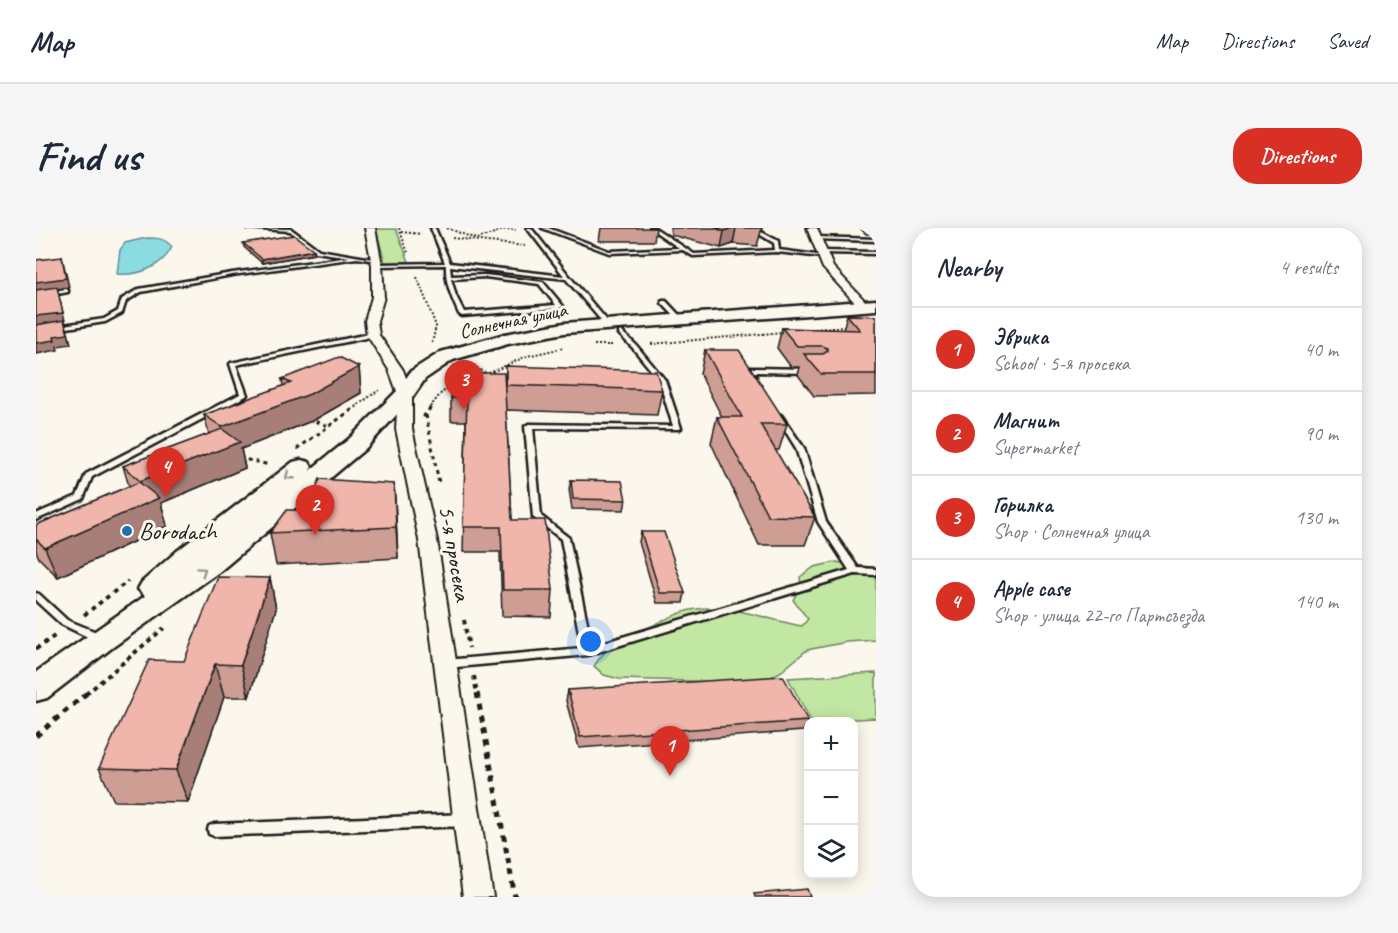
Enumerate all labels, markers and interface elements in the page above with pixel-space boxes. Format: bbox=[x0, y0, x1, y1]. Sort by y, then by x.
text: Map bbox=[30, 24, 73, 59]
text: Map bbox=[1156, 28, 1188, 54]
text: Directions bbox=[1221, 28, 1294, 54]
text: Saved bbox=[1327, 28, 1368, 54]
button: Directions bbox=[1233, 128, 1362, 184]
text: Find us bbox=[36, 130, 141, 183]
text: Nearby bbox=[936, 251, 1001, 284]
text: 4 results bbox=[1279, 255, 1338, 280]
street label: Солнечная улица bbox=[457, 297, 570, 344]
text: Эврика bbox=[993, 323, 1048, 351]
text: 1 bbox=[951, 337, 960, 362]
text: 40 m bbox=[1304, 337, 1338, 362]
text: School · 5-я просека bbox=[993, 351, 1130, 376]
pin: 3 bbox=[444, 360, 484, 410]
text: Магнит bbox=[993, 407, 1059, 435]
text: 2 bbox=[951, 421, 960, 446]
text: 90 m bbox=[1304, 421, 1338, 446]
text: Supermarket bbox=[993, 435, 1078, 460]
pin: 4 bbox=[146, 448, 186, 497]
one-way arrow bbox=[285, 468, 296, 479]
pin: 2 bbox=[296, 486, 334, 535]
text: Горилка bbox=[993, 491, 1053, 519]
street label: 5-я просека bbox=[432, 503, 478, 604]
text: 3 bbox=[951, 505, 960, 530]
text: 130 m bbox=[1295, 505, 1338, 530]
place label: Borodach bbox=[139, 516, 218, 546]
text: Shop · Солнечная улица bbox=[993, 519, 1150, 544]
marker: Borodach bbox=[120, 524, 134, 538]
one-way arrow bbox=[196, 567, 207, 578]
text: Apple case bbox=[993, 575, 1070, 603]
text: 4 bbox=[951, 589, 960, 614]
text: 140 m bbox=[1295, 589, 1338, 614]
text: Shop · улица 22-го Партсъезда bbox=[993, 603, 1204, 628]
your location bbox=[576, 627, 605, 656]
map controls bbox=[804, 717, 858, 879]
button: + bbox=[804, 717, 858, 771]
pin: 1 bbox=[650, 726, 690, 776]
button: − bbox=[804, 771, 858, 825]
button: layers bbox=[804, 825, 858, 879]

